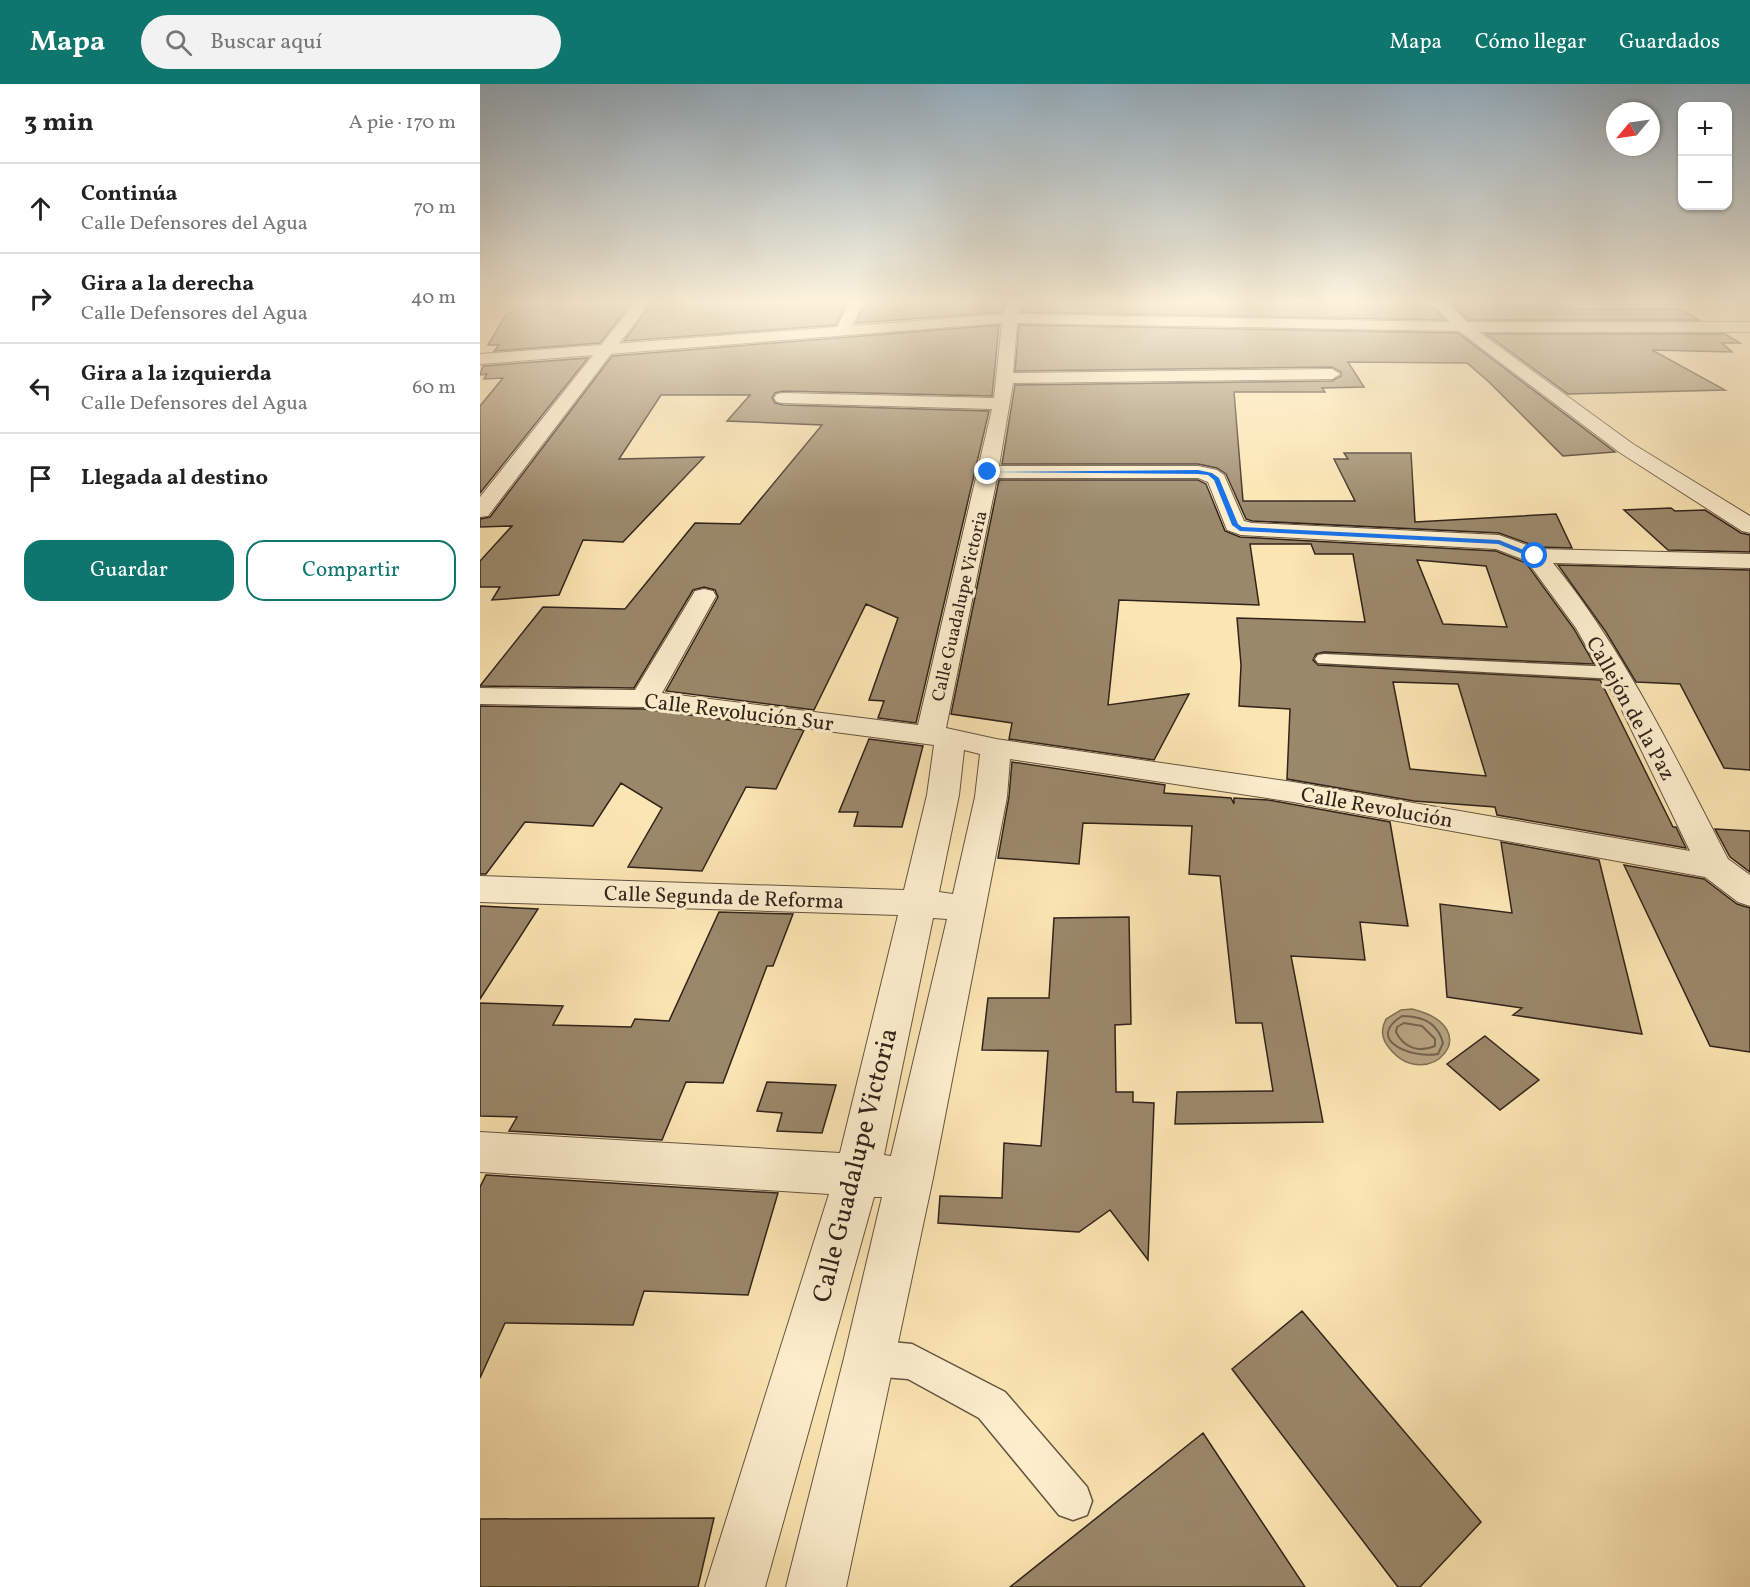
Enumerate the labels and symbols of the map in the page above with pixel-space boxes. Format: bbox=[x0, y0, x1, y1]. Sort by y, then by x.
north arrow bbox=[1606, 102, 1660, 156]
route end bbox=[974, 458, 1000, 484]
street label: Calle Guadalupe Victoria bbox=[926, 508, 995, 704]
route start bbox=[1521, 542, 1547, 568]
street label: Callejón de la Paz bbox=[1578, 631, 1681, 786]
street label: Calle Revolución Sur bbox=[643, 687, 835, 740]
street label: Calle Revolución bbox=[1298, 781, 1455, 836]
street label: Calle Segunda de Reforma bbox=[603, 880, 844, 917]
street label: Calle Guadalupe Victoria bbox=[804, 1024, 907, 1306]

